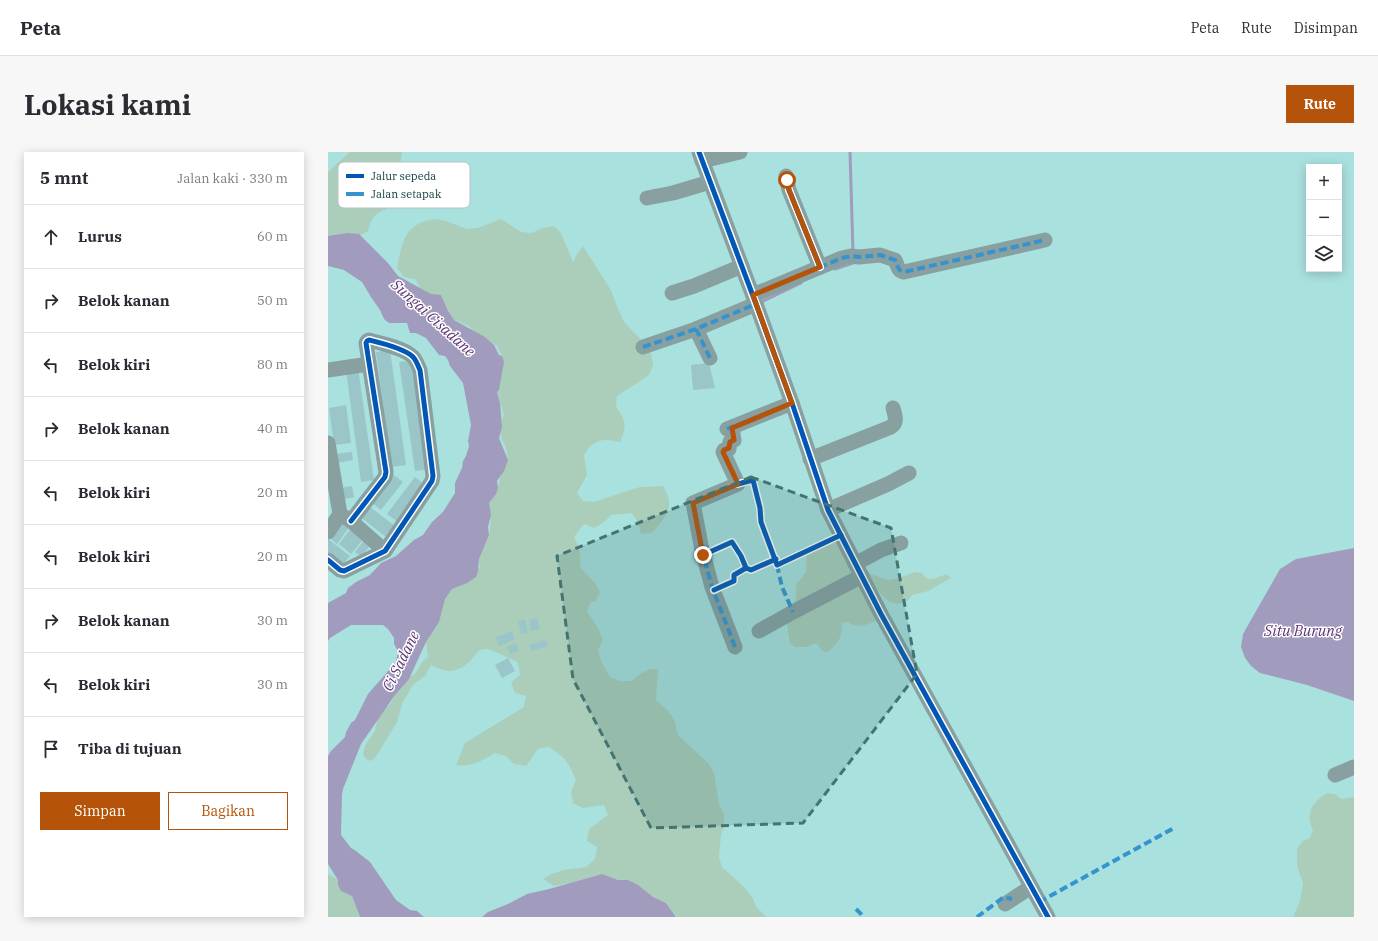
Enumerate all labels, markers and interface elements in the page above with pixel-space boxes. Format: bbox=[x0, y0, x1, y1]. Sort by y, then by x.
text: Peta bbox=[20, 16, 61, 40]
text: Peta bbox=[1191, 19, 1219, 37]
text: Rute bbox=[1241, 19, 1272, 37]
text: Disimpan bbox=[1294, 19, 1358, 37]
button: Rute bbox=[1286, 85, 1354, 123]
text: Lokasi kami bbox=[24, 86, 191, 123]
legend bbox=[338, 162, 470, 208]
map controls bbox=[1306, 164, 1342, 272]
button: + bbox=[1306, 164, 1342, 200]
text: 5 mnt bbox=[40, 167, 88, 189]
text: Jalur sepeda bbox=[371, 169, 436, 183]
text: Jalan kaki · 330 m bbox=[177, 170, 288, 187]
route start bbox=[778, 171, 796, 189]
text: Jalan setapak bbox=[371, 187, 442, 201]
button: − bbox=[1306, 200, 1342, 236]
icon: ahead bbox=[40, 226, 62, 248]
text: Lurus bbox=[78, 227, 122, 246]
text: 60 m bbox=[257, 228, 288, 245]
button: layers bbox=[1306, 236, 1342, 272]
water label: Sungai Cisadane bbox=[387, 274, 480, 361]
icon: right bbox=[40, 290, 62, 312]
text: Belok kanan bbox=[78, 291, 170, 310]
text: 50 m bbox=[257, 292, 288, 309]
icon: left bbox=[40, 354, 62, 376]
text: Belok kiri bbox=[78, 355, 150, 374]
text: 80 m bbox=[257, 356, 288, 373]
icon: right bbox=[40, 418, 62, 440]
text: Belok kanan bbox=[78, 419, 170, 438]
text: 40 m bbox=[257, 420, 288, 437]
icon: left bbox=[40, 482, 62, 504]
text: Belok kiri bbox=[78, 483, 150, 502]
text: 20 m bbox=[257, 484, 288, 501]
icon: left bbox=[40, 546, 62, 568]
route end bbox=[694, 546, 712, 564]
text: Belok kiri bbox=[78, 547, 150, 566]
text: 20 m bbox=[257, 548, 288, 565]
icon: right bbox=[40, 610, 62, 632]
text: Belok kanan bbox=[78, 611, 170, 630]
text: 30 m bbox=[257, 612, 288, 629]
water label: Situ Burung bbox=[1263, 621, 1343, 640]
water label: Ci Sadane bbox=[378, 627, 423, 694]
icon: left bbox=[40, 674, 62, 696]
text: Belok kiri bbox=[78, 675, 150, 694]
text: 30 m bbox=[257, 676, 288, 693]
icon: arrive bbox=[40, 738, 62, 760]
text: Tiba di tujuan bbox=[78, 739, 182, 758]
button: Simpan bbox=[40, 792, 160, 830]
button: Bagikan bbox=[168, 792, 288, 830]

